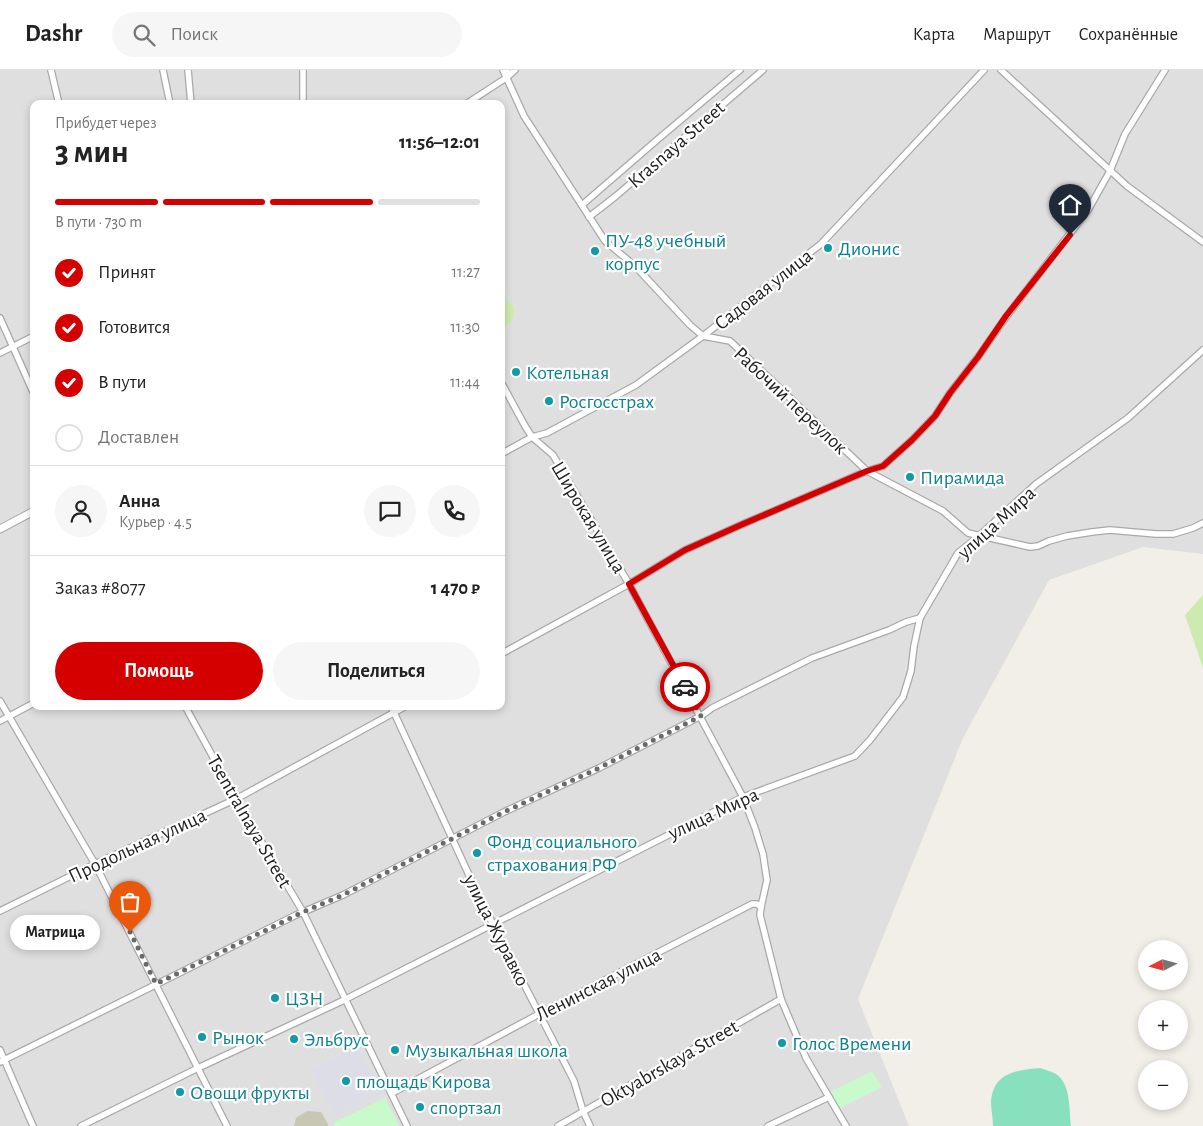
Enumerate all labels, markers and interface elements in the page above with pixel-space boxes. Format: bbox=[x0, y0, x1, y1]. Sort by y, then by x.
search box bbox=[112, 12, 462, 57]
icon: search bbox=[130, 21, 158, 49]
text: Dashr bbox=[25, 22, 82, 46]
text: Поиск bbox=[170, 25, 218, 44]
text: Карта bbox=[913, 26, 955, 44]
text: Маршрут bbox=[983, 26, 1051, 44]
text: Сохранённые bbox=[1079, 26, 1178, 44]
street label: Krasnaya Street bbox=[625, 97, 729, 192]
text: Прибудет через bbox=[55, 115, 157, 131]
text: 11:56–12:01 bbox=[399, 133, 480, 152]
text: 3 мин bbox=[55, 136, 129, 168]
pin bbox=[1049, 184, 1091, 235]
icon: home bbox=[1056, 191, 1084, 219]
text: В пути · 730 m bbox=[55, 214, 142, 230]
place label: ПУ-48 учебный корпус bbox=[605, 231, 726, 274]
place label: Дионис bbox=[838, 239, 900, 259]
marker: Дионис bbox=[822, 242, 834, 254]
marker: ПУ-48 учебный корпус bbox=[589, 245, 601, 257]
street label: Садовая улица bbox=[711, 245, 816, 334]
icon: check bbox=[55, 259, 83, 287]
text: Принят bbox=[98, 263, 155, 282]
text: 11:27 bbox=[451, 264, 480, 280]
icon: check bbox=[55, 314, 83, 342]
text: Готовится bbox=[98, 318, 171, 337]
text: 11:30 bbox=[450, 319, 480, 335]
street label: Рабочий переулок bbox=[730, 343, 851, 458]
place label: Котельная bbox=[526, 363, 609, 383]
marker: Котельная bbox=[510, 366, 522, 378]
icon: check bbox=[55, 369, 83, 397]
text: В пути bbox=[98, 373, 147, 392]
text: 11:44 bbox=[450, 374, 480, 390]
place label: Росгосстрах bbox=[559, 392, 654, 412]
marker: Росгосстрах bbox=[543, 395, 555, 407]
text: Доставлен bbox=[98, 428, 179, 447]
street label: Широкая улица bbox=[547, 458, 629, 577]
place label: Пирамида bbox=[920, 468, 1005, 488]
marker: Пирамида bbox=[904, 471, 916, 483]
street label: улица Мира bbox=[953, 483, 1039, 563]
button: person bbox=[55, 485, 107, 537]
button: chat bbox=[364, 485, 416, 537]
button: phone bbox=[428, 485, 480, 537]
text: Анна bbox=[119, 492, 160, 511]
text: Курьер · 4.5 bbox=[119, 514, 192, 530]
text: Заказ #8077 bbox=[55, 579, 146, 598]
text: 1 470 ₽ bbox=[431, 579, 480, 598]
button: Помощь bbox=[55, 642, 263, 700]
button: Поделиться bbox=[273, 642, 480, 700]
courier bbox=[660, 662, 710, 712]
icon: car bbox=[671, 673, 699, 701]
street label: Tsentralnaya Street bbox=[203, 752, 295, 892]
street label: улица Мира bbox=[664, 784, 762, 844]
street label: Продольная улица bbox=[65, 805, 210, 887]
place label: Фонд социального страхования РФ bbox=[487, 832, 637, 875]
marker: Фонд социального страхования РФ bbox=[471, 847, 483, 859]
street label: улица Журавко bbox=[459, 871, 533, 989]
pin bbox=[109, 881, 151, 932]
icon: bag bbox=[116, 888, 144, 916]
callout: Матрица bbox=[10, 914, 100, 950]
text: Матрица bbox=[25, 924, 85, 940]
north arrow bbox=[1138, 940, 1188, 990]
map controls bbox=[1138, 940, 1188, 1110]
street label: Ленинская улица bbox=[532, 945, 665, 1025]
place label: ЦЗН bbox=[285, 989, 323, 1009]
marker: ЦЗН bbox=[269, 992, 281, 1004]
button: + bbox=[1138, 1000, 1188, 1050]
street label: Oktyabrskaya Street bbox=[597, 1016, 742, 1111]
place label: Рынок bbox=[212, 1028, 264, 1048]
place label: Эльбрус bbox=[304, 1030, 369, 1050]
marker: Рынок bbox=[196, 1031, 208, 1043]
marker: Эльбрус bbox=[288, 1033, 300, 1045]
place label: Голос Времени bbox=[792, 1034, 912, 1054]
marker: Голос Времени bbox=[776, 1037, 788, 1049]
place label: Музыкальная школа bbox=[405, 1041, 568, 1061]
marker: Музыкальная школа bbox=[389, 1044, 401, 1056]
button: − bbox=[1138, 1060, 1188, 1110]
place label: площадь Кирова bbox=[356, 1072, 491, 1092]
marker: площадь Кирова bbox=[340, 1075, 352, 1087]
place label: Овощи фрукты bbox=[190, 1083, 310, 1103]
marker: Овощи фрукты bbox=[174, 1086, 186, 1098]
place label: спортзал bbox=[430, 1098, 502, 1118]
marker: спортзал bbox=[414, 1101, 426, 1113]

